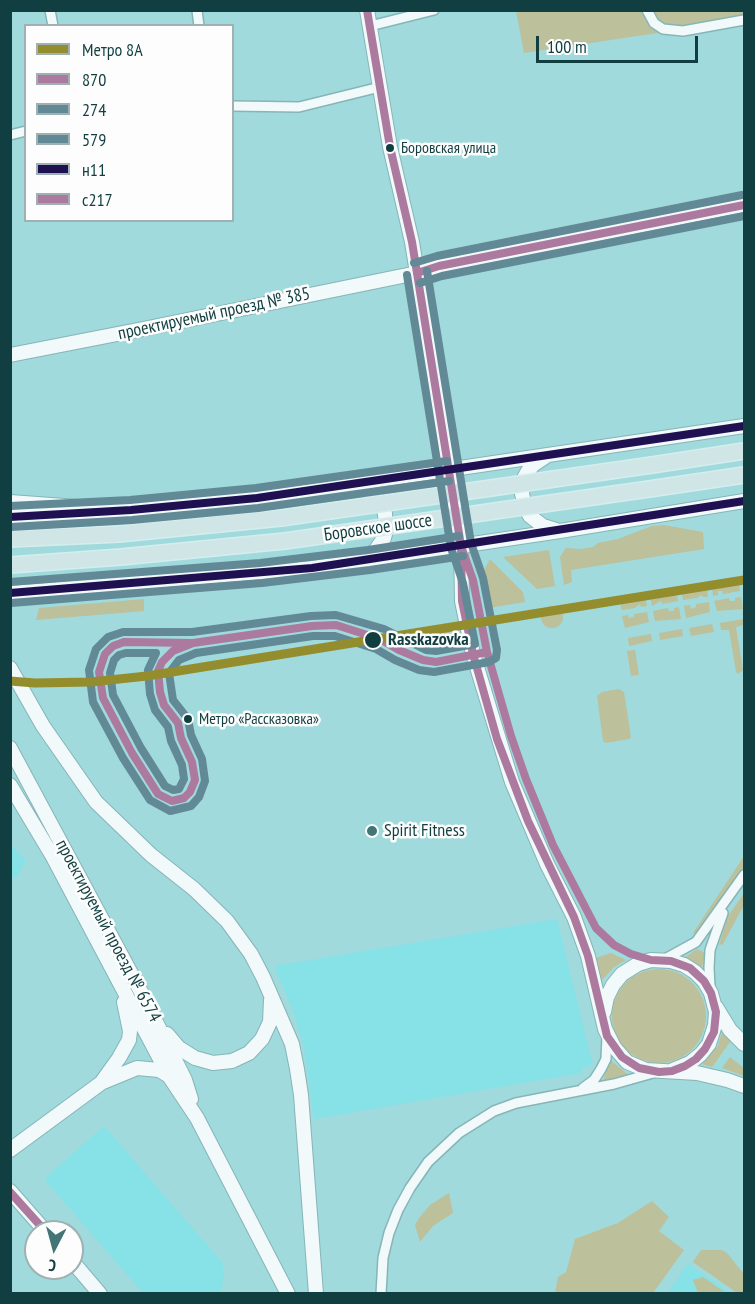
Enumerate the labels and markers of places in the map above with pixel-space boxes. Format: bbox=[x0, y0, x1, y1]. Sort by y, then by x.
place label: Боровская улица bbox=[401, 138, 496, 158]
marker: Боровская улица bbox=[384, 142, 396, 154]
place label: Rasskazovka bbox=[388, 629, 469, 651]
marker: Rasskazovka bbox=[363, 630, 383, 650]
place label: Метро «Рассказовка» bbox=[199, 709, 319, 729]
marker: Метро «Рассказовка» bbox=[182, 713, 194, 725]
place label: Spirit Fitness bbox=[384, 820, 465, 842]
marker: Spirit Fitness bbox=[365, 824, 379, 838]

